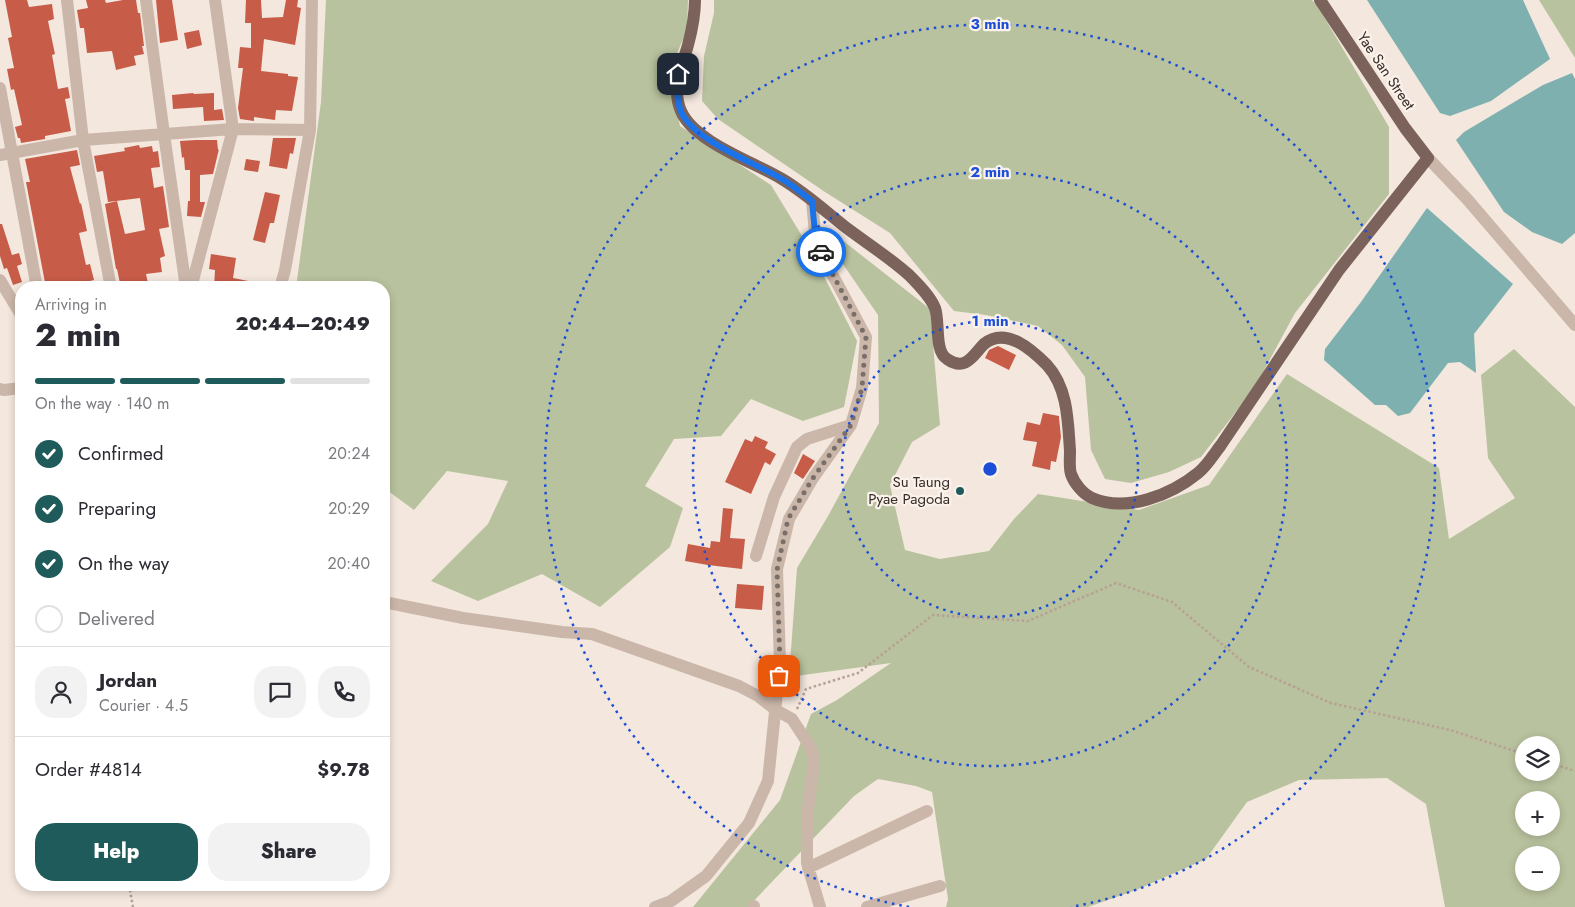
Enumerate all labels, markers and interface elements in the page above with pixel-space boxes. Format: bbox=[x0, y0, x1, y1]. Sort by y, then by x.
text: 3 min bbox=[971, 13, 1009, 35]
street label: Yae San Street bbox=[1352, 28, 1420, 115]
pin bbox=[657, 53, 699, 95]
icon: home bbox=[664, 60, 692, 88]
text: 2 min bbox=[970, 161, 1010, 183]
courier bbox=[796, 227, 846, 277]
icon: car bbox=[807, 238, 835, 266]
text: Arriving in bbox=[35, 293, 107, 316]
text: 20:44–20:49 bbox=[236, 310, 370, 337]
text: 1 min bbox=[971, 310, 1009, 332]
text: 2 min bbox=[35, 312, 121, 358]
text: On the way · 140 m bbox=[35, 392, 169, 415]
icon: check bbox=[35, 440, 63, 468]
text: Confirmed bbox=[78, 440, 164, 467]
text: 20:24 bbox=[328, 442, 370, 465]
centre of rings bbox=[981, 460, 999, 478]
place label: Su Taung Pyae Pagoda bbox=[868, 471, 950, 510]
marker: Su Taung Pyae Pagoda bbox=[954, 485, 966, 497]
icon: check bbox=[35, 495, 63, 523]
text: Preparing bbox=[78, 495, 156, 522]
text: 20:29 bbox=[328, 497, 370, 520]
icon: check bbox=[35, 550, 63, 578]
text: On the way bbox=[78, 550, 169, 577]
text: 20:40 bbox=[328, 552, 370, 575]
text: Delivered bbox=[78, 605, 155, 632]
pin bbox=[758, 655, 800, 697]
icon: bag bbox=[765, 662, 793, 690]
button: person bbox=[35, 666, 87, 718]
button: chat bbox=[254, 666, 306, 718]
button: phone bbox=[318, 666, 370, 718]
text: Jordan bbox=[99, 667, 157, 694]
text: Courier · 4.5 bbox=[99, 694, 188, 717]
map controls bbox=[1515, 736, 1560, 891]
button: layers bbox=[1515, 736, 1560, 781]
text: Order #4814 bbox=[35, 756, 142, 783]
text: $9.78 bbox=[317, 756, 370, 783]
button: + bbox=[1515, 791, 1560, 836]
button: Help bbox=[35, 823, 198, 881]
button: Share bbox=[208, 823, 370, 881]
button: − bbox=[1515, 846, 1560, 891]

